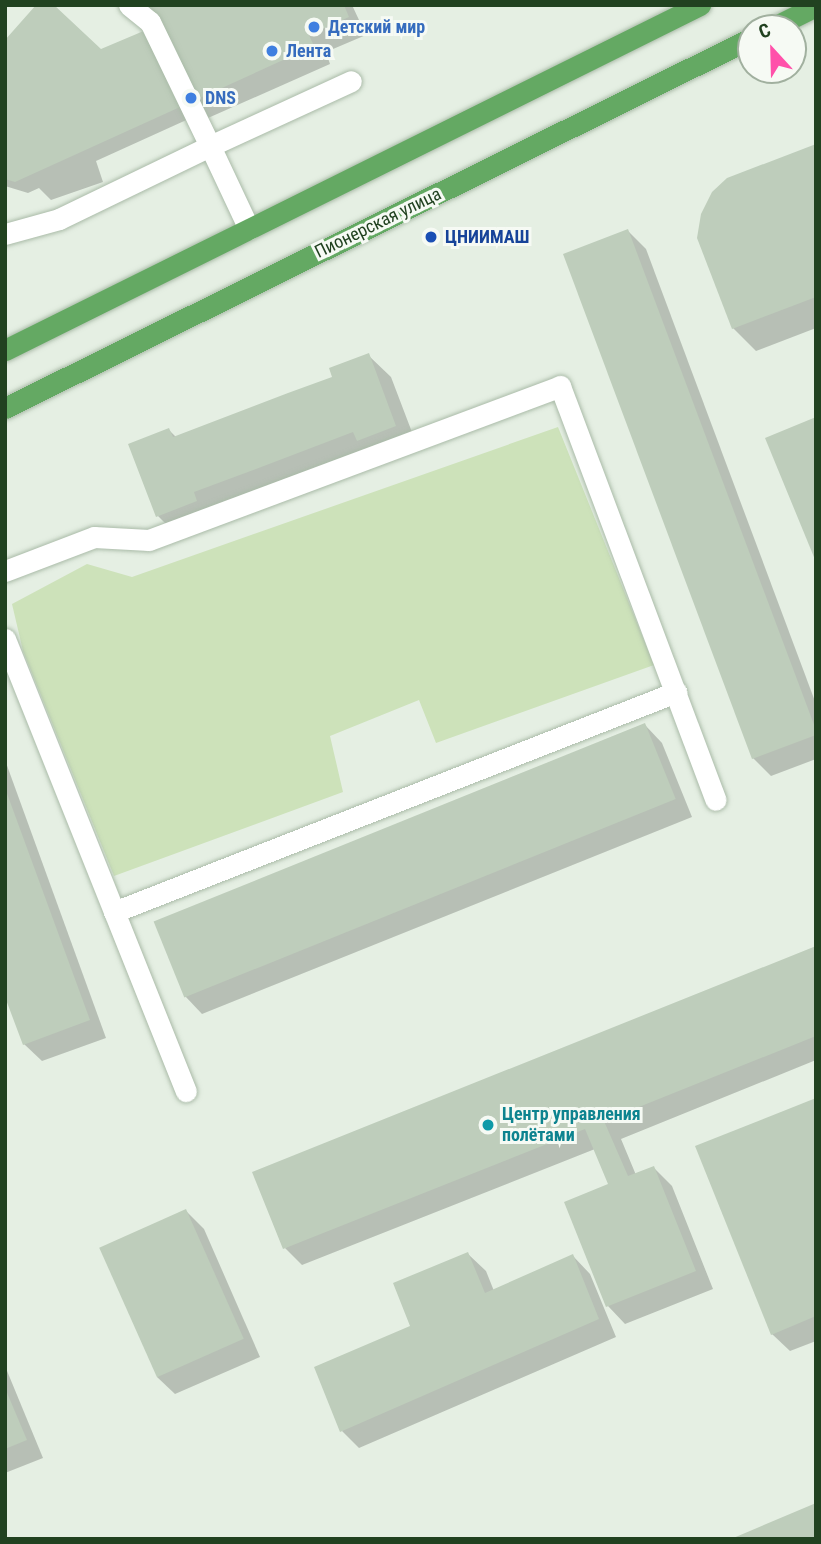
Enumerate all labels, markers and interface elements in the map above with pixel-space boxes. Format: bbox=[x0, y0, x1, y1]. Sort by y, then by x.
north arrow bbox=[737, 14, 807, 84]
place label: Детский мир bbox=[328, 16, 425, 38]
text: С bbox=[755, 18, 774, 44]
marker: Детский мир bbox=[306, 19, 322, 35]
place label: Лента bbox=[286, 40, 331, 62]
marker: Лента bbox=[264, 43, 280, 59]
place label: DNS bbox=[205, 87, 236, 109]
marker: DNS bbox=[183, 90, 199, 106]
street label: Пионерская улица bbox=[311, 183, 445, 263]
place label: ЦНИИМАШ bbox=[445, 226, 529, 248]
marker: ЦНИИМАШ bbox=[423, 229, 439, 245]
place label: Центр управления полётами bbox=[502, 1104, 641, 1146]
marker: Центр управления полётами bbox=[480, 1117, 496, 1133]

